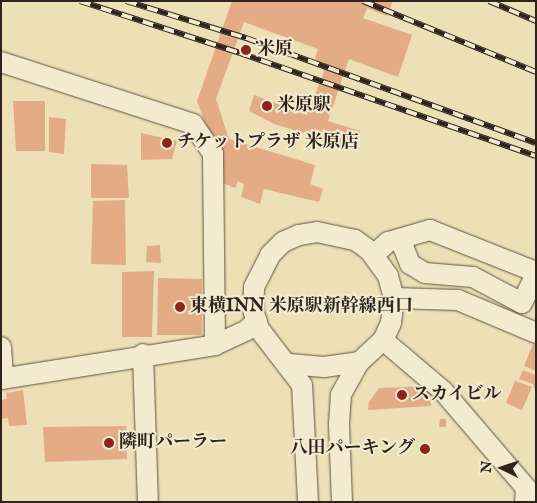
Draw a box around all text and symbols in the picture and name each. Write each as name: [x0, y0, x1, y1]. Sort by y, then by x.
place label: 米原: [257, 39, 293, 61]
marker: 米原: [239, 43, 253, 57]
place label: 米原駅: [277, 95, 331, 117]
marker: 米原駅: [261, 100, 273, 112]
place label: チケットプラザ 米原店: [177, 132, 361, 154]
marker: チケットプラザ 米原店: [161, 137, 173, 149]
place label: 東横INN 米原駅新幹線西口: [190, 296, 413, 318]
marker: 東横INN 米原駅新幹線西口: [174, 301, 186, 313]
place label: スカイビル: [412, 384, 502, 406]
marker: スカイビル: [396, 389, 408, 401]
place label: 隣町パーラー: [119, 432, 227, 454]
marker: 隣町パーラー: [103, 437, 115, 449]
place label: 八田パーキング: [289, 438, 415, 460]
marker: 八田パーキング: [419, 443, 431, 455]
north arrow: [477, 443, 527, 493]
text: N: [478, 460, 496, 474]

